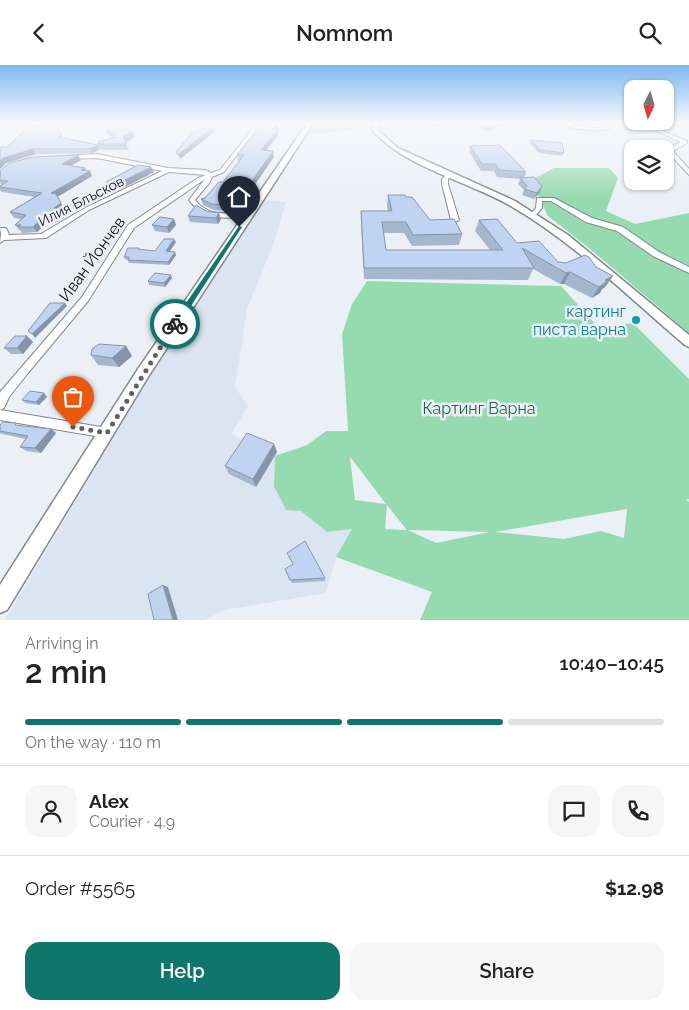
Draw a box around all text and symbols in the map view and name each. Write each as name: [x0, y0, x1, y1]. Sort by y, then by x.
icon: back: [25, 19, 53, 47]
icon: search: [636, 19, 664, 47]
text: Nomnom: [296, 20, 393, 46]
north arrow: [624, 80, 674, 130]
map controls: [624, 80, 674, 190]
button: layers: [624, 140, 674, 190]
street label: Илия Блъсков: [36, 173, 126, 229]
pin: [218, 176, 260, 227]
icon: home: [225, 183, 253, 211]
street label: Иван Йончев: [55, 213, 129, 305]
courier: [150, 299, 200, 349]
place label: картинг писта варна: [533, 302, 627, 339]
icon: bike: [161, 310, 189, 338]
marker: картинг писта варна: [630, 314, 642, 326]
pin: [52, 376, 94, 427]
icon: bag: [59, 383, 87, 411]
park label: Картинг Варна: [422, 399, 536, 418]
text: Arriving in: [25, 634, 99, 653]
text: 10:40–10:45: [559, 652, 664, 674]
text: 2 min: [25, 653, 107, 690]
text: On the way · 110 m: [25, 733, 161, 752]
button: person: [25, 785, 77, 837]
button: chat: [548, 785, 600, 837]
button: phone: [612, 785, 664, 837]
text: Alex: [89, 790, 129, 812]
text: Courier · 4.9: [89, 812, 175, 831]
text: Order #5565: [25, 877, 135, 899]
text: $12.98: [605, 877, 664, 899]
button: Help: [25, 942, 340, 1000]
button: Share: [350, 942, 664, 1000]

